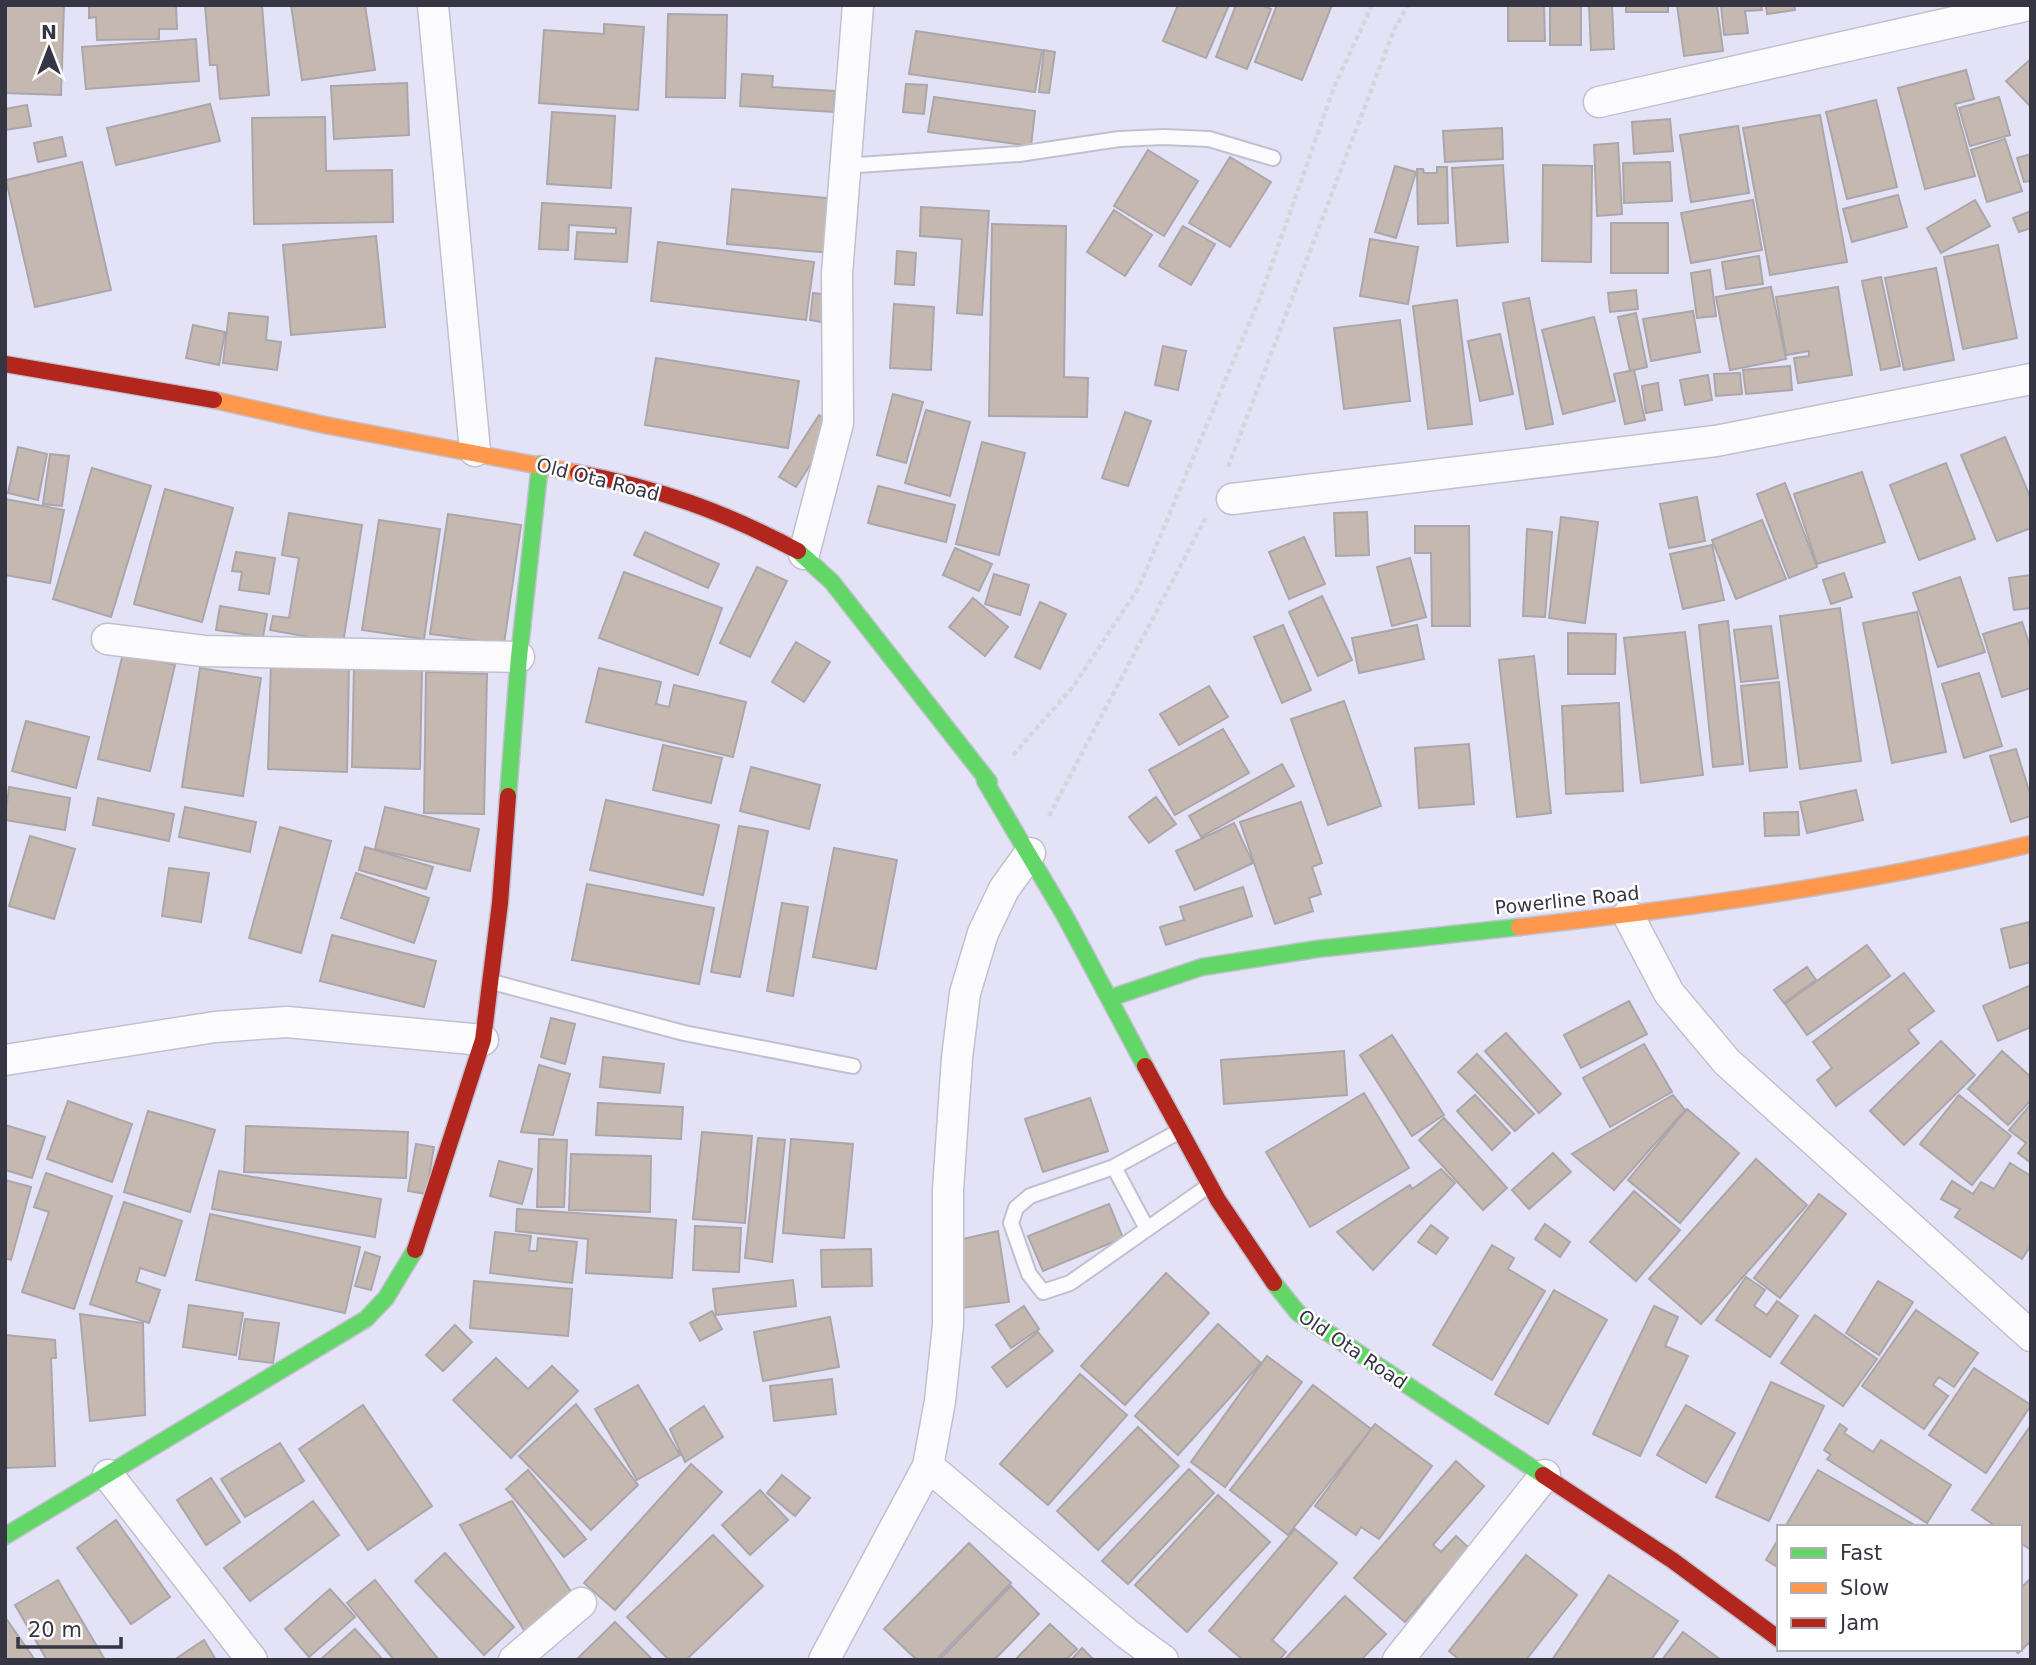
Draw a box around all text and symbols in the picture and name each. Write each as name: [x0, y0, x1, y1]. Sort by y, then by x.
north arrow: [14, 14, 84, 84]
text: N: [41, 21, 57, 43]
street label: Old Ota Road: [534, 453, 662, 505]
street label: Powerline Road: [1494, 881, 1640, 919]
street label: Old Ota Road: [1295, 1305, 1411, 1393]
legend: [1777, 1525, 2022, 1651]
text: Fast: [1840, 1541, 1882, 1565]
text: Slow: [1840, 1576, 1889, 1600]
scale bar: [18, 1606, 121, 1650]
text: Jam: [1838, 1611, 1880, 1635]
text: 20 m: [28, 1618, 82, 1642]

